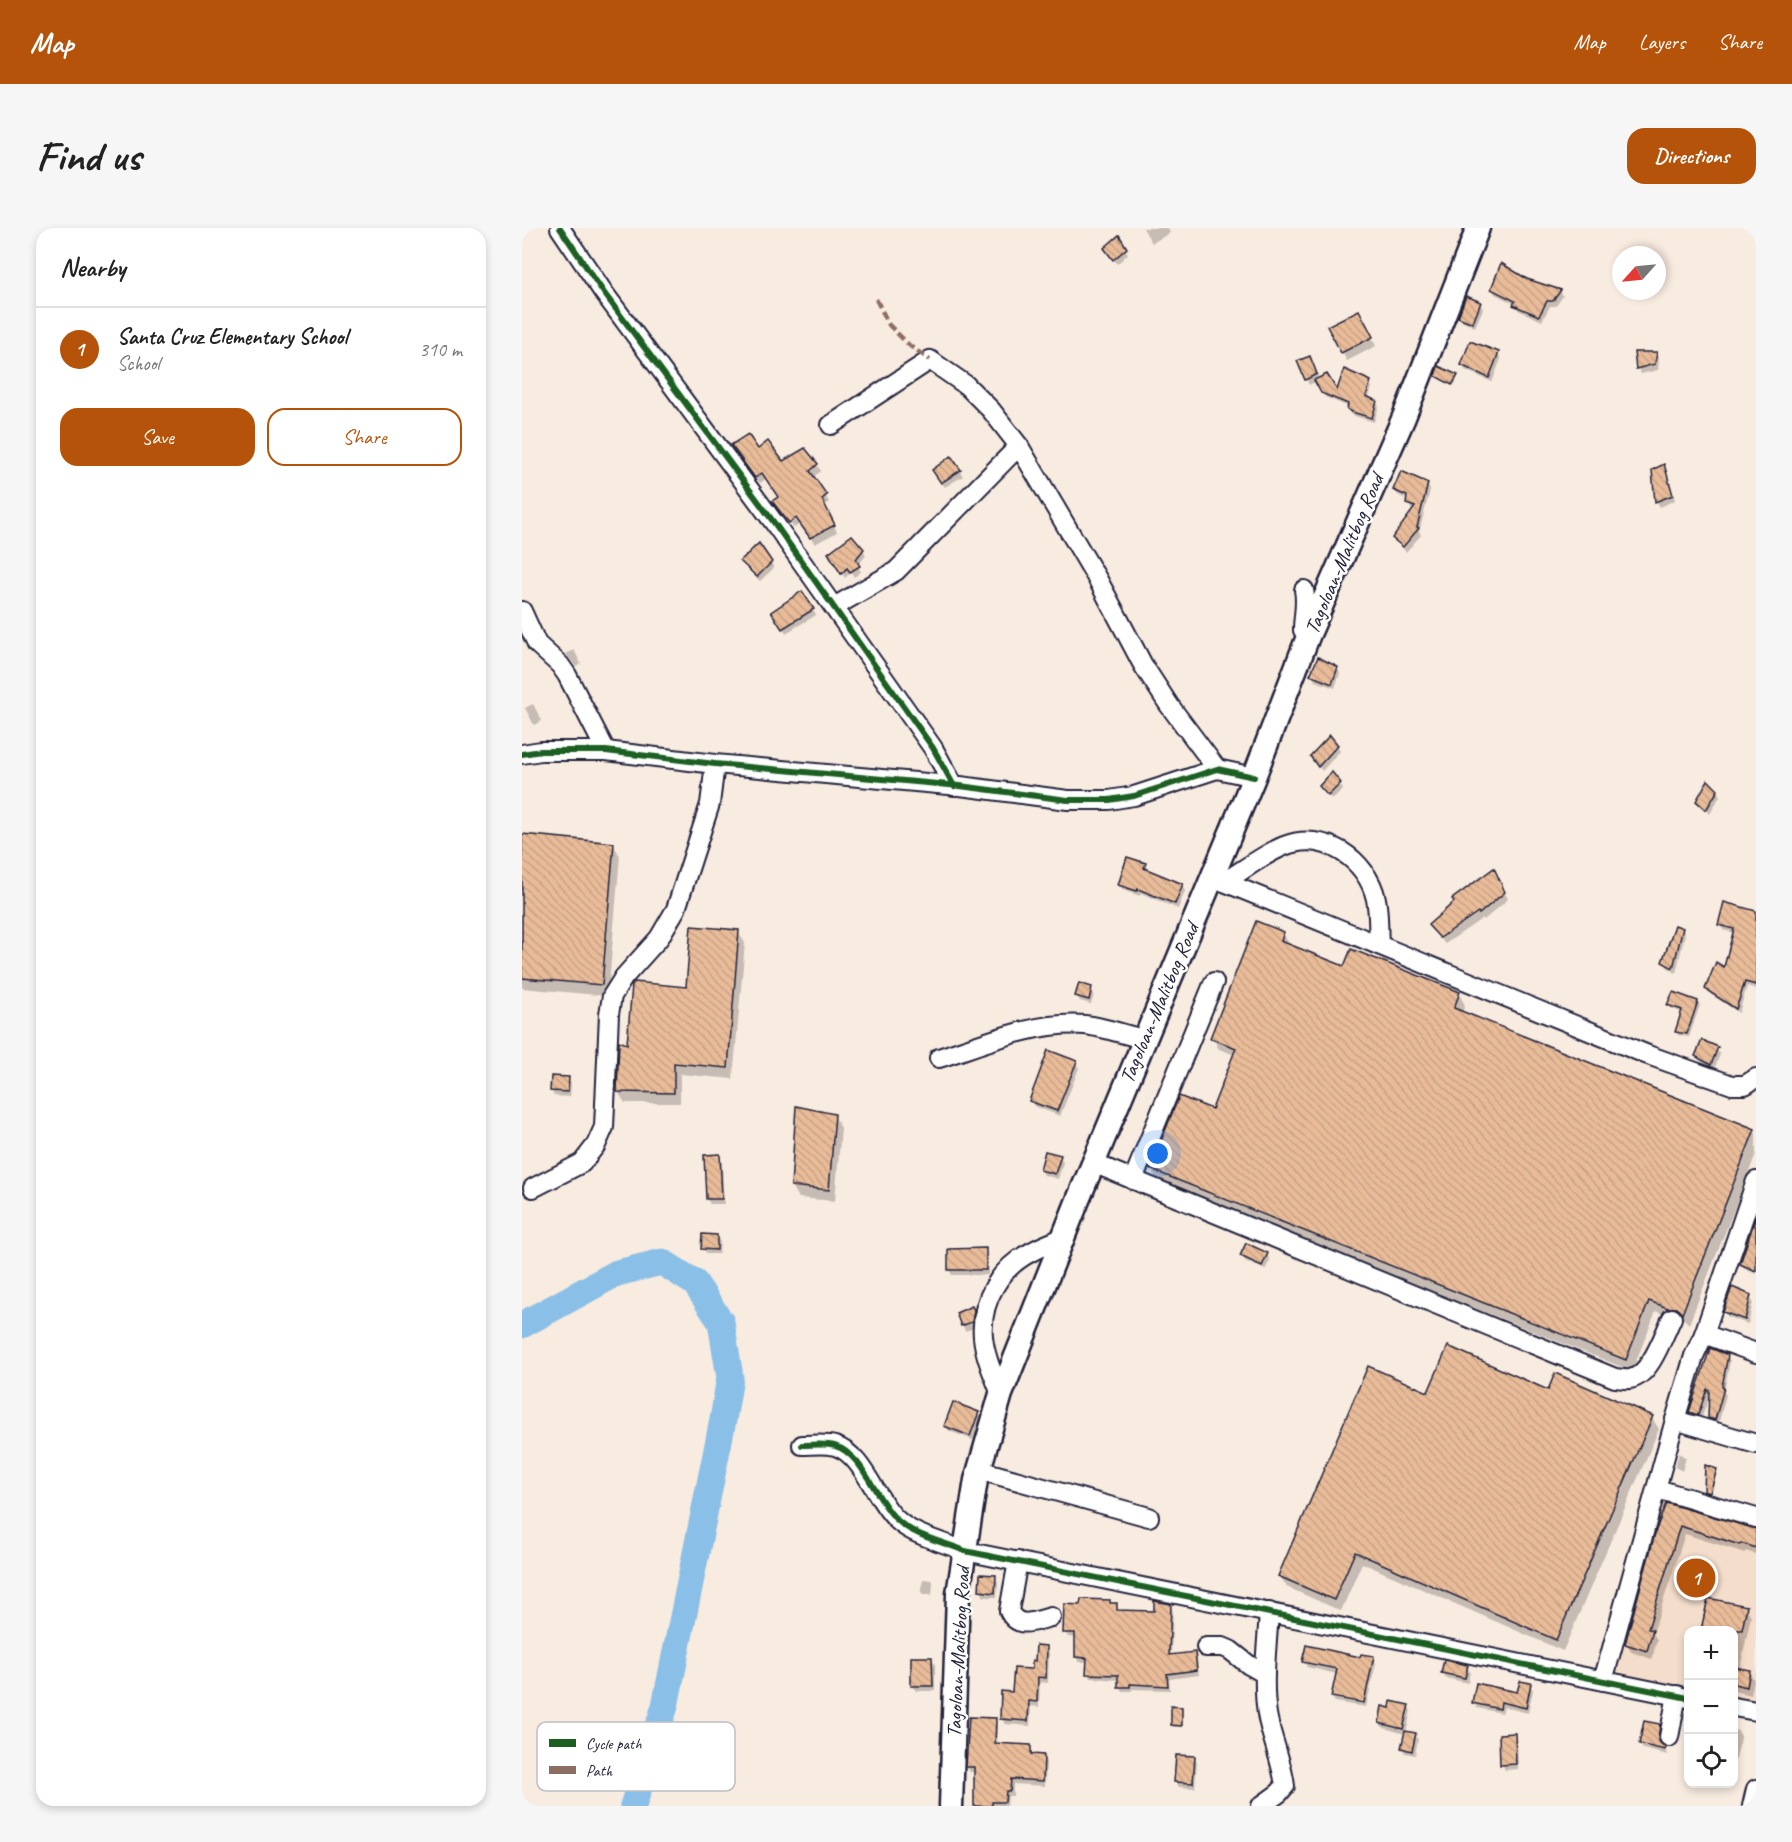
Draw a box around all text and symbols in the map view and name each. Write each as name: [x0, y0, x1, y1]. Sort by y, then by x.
text: Map: [30, 25, 73, 60]
text: Map: [1573, 29, 1606, 55]
text: Layers: [1639, 29, 1685, 55]
text: Share: [1718, 29, 1762, 55]
button: Directions: [1627, 128, 1756, 184]
text: Find us: [36, 130, 141, 183]
north arrow: [1612, 246, 1666, 300]
text: Nearby: [60, 251, 125, 284]
text: Santa Cruz Elementary School: [117, 323, 347, 351]
text: 1: [75, 337, 84, 362]
text: 310 m: [419, 337, 462, 362]
text: School: [117, 351, 160, 376]
button: Save: [60, 408, 255, 466]
button: Share: [267, 408, 462, 466]
street label: Tagoloan-Malitbog Road: [1299, 467, 1391, 638]
street label: Tagoloan-Malitbog Road: [1114, 916, 1206, 1087]
your location: [1143, 1139, 1172, 1168]
pin: 1: [1676, 1556, 1716, 1600]
street label: Tagoloan-Malitbog Road: [941, 1562, 976, 1738]
map controls: [1684, 1626, 1738, 1788]
button: +: [1684, 1626, 1738, 1680]
button: −: [1684, 1680, 1738, 1734]
legend: [537, 1722, 735, 1791]
text: Cycle path: [586, 1734, 642, 1754]
button: locate: [1684, 1734, 1738, 1788]
text: Path: [586, 1761, 613, 1781]

